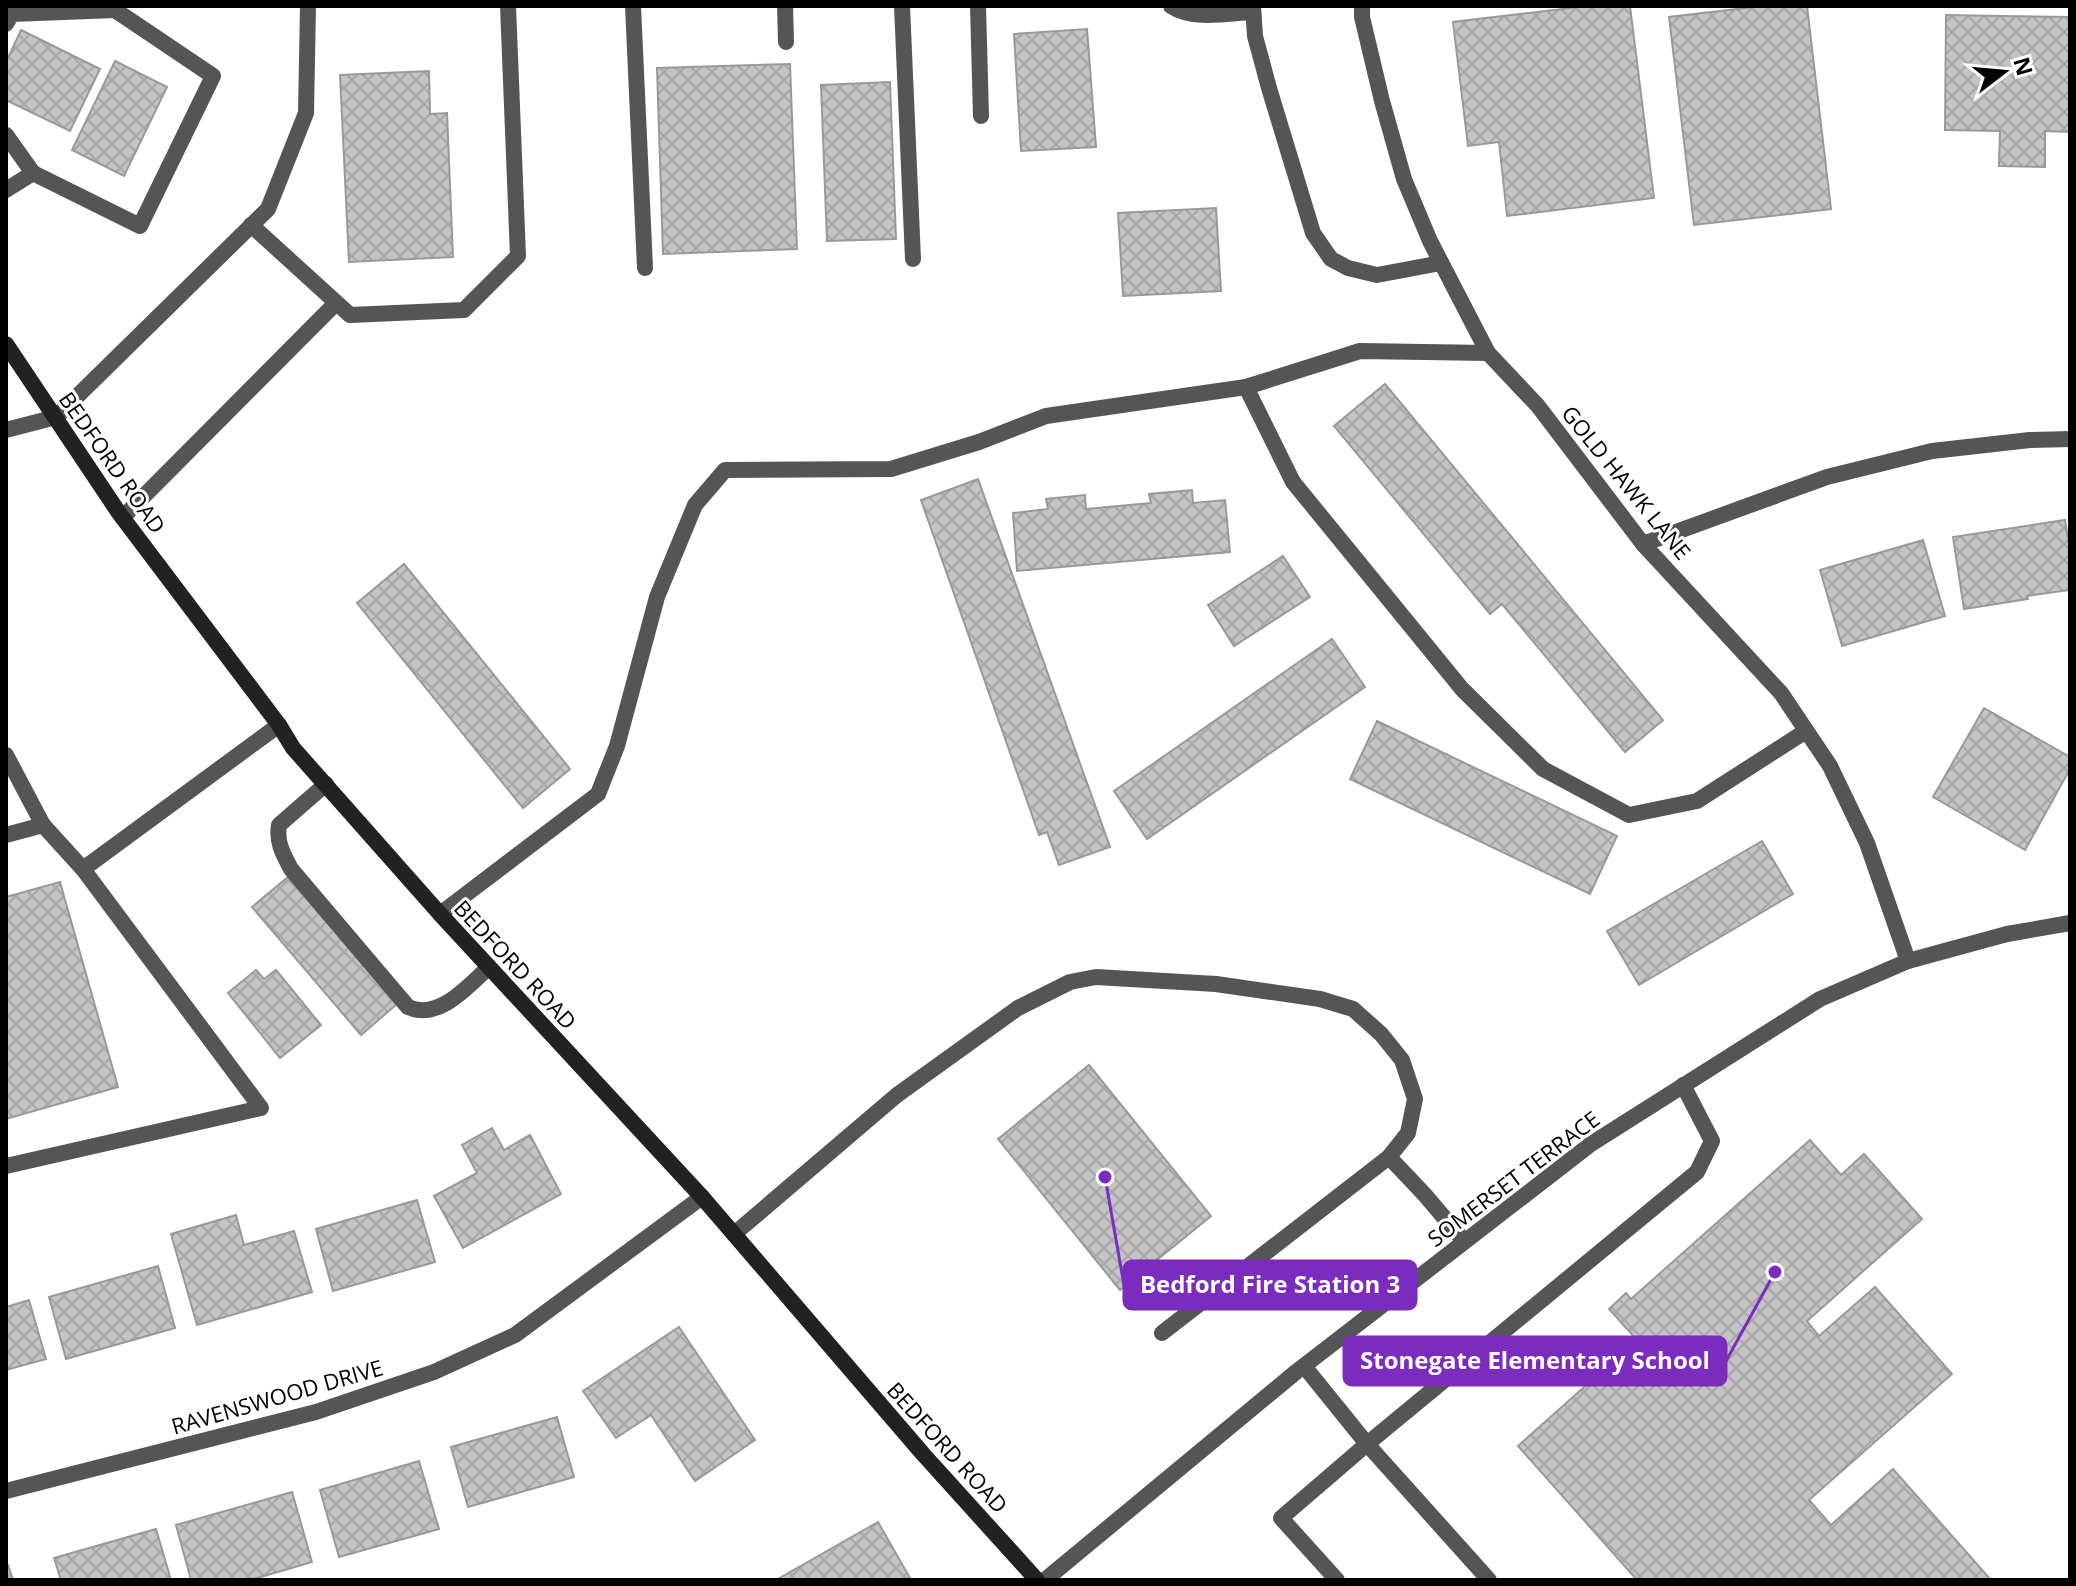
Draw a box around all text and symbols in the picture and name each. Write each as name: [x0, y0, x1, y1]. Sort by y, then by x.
north arrow: [1964, 32, 2044, 112]
text: N: [2007, 53, 2041, 79]
street label: BEDFORD ROAD: [53, 385, 173, 539]
street label: GOLD HAWK LANE: [1556, 399, 1698, 565]
street label: BEDFORD ROAD: [448, 893, 584, 1035]
street label: SOMERSET TERRACE: [1421, 1103, 1605, 1253]
callout: Bedford Fire Station 3: [1124, 1261, 1416, 1309]
text: Bedford Fire Station 3: [1140, 1267, 1400, 1300]
callout: Stonegate Elementary School: [1344, 1337, 1726, 1385]
text: Stonegate Elementary School: [1360, 1343, 1710, 1376]
street label: RAVENSWOOD DRIVE: [168, 1351, 386, 1441]
street label: BEDFORD ROAD: [881, 1375, 1015, 1519]

